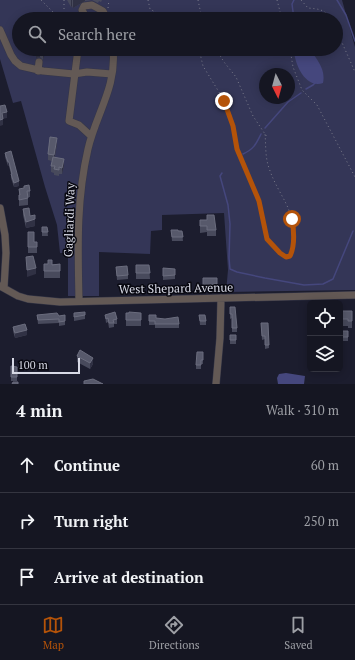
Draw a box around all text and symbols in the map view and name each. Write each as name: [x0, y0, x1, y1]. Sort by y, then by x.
search box: [12, 12, 343, 56]
icon: search: [26, 23, 48, 45]
text: Search here: [58, 24, 136, 44]
north arrow: [259, 68, 295, 104]
route end: [215, 92, 233, 110]
street label: Gagliardi Way: [60, 182, 78, 257]
route start: [283, 210, 301, 228]
street label: West Shepard Avenue: [119, 280, 233, 296]
map controls: [307, 300, 343, 372]
button: locate: [307, 300, 343, 336]
button: layers: [307, 336, 343, 372]
scale bar: [12, 356, 80, 375]
text: 100 m: [18, 358, 48, 372]
text: 4 min: [16, 399, 63, 422]
text: Walk · 310 m: [266, 401, 339, 419]
icon: ahead: [16, 454, 38, 476]
text: Continue: [54, 455, 120, 475]
text: 60 m: [311, 456, 339, 474]
icon: right: [16, 510, 38, 532]
text: Turn right: [54, 511, 129, 531]
text: 250 m: [304, 512, 339, 530]
icon: arrive: [16, 566, 38, 588]
text: Arrive at destination: [54, 567, 204, 587]
tab: Map: [42, 614, 64, 652]
tab: Directions: [149, 614, 200, 652]
tab: Saved: [284, 614, 313, 652]

